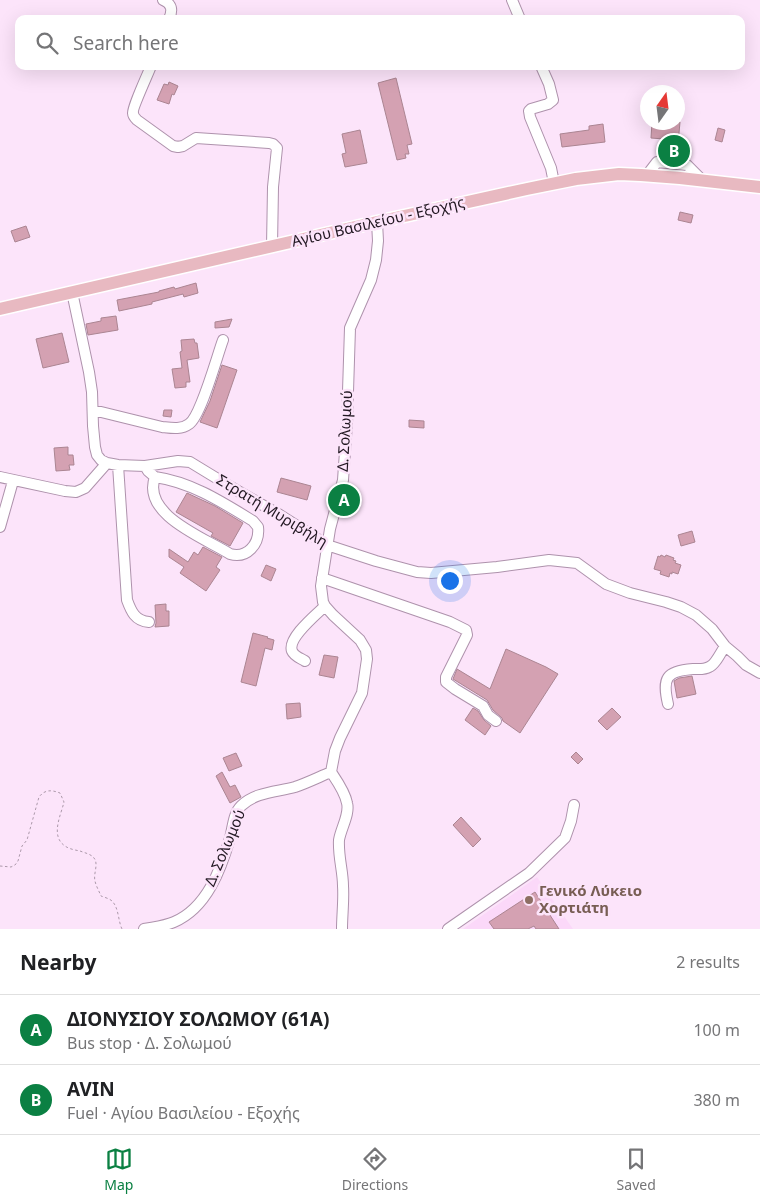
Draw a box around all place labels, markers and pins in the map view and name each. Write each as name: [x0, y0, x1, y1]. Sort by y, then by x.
pin: B: [658, 132, 690, 170]
pin: A: [328, 481, 360, 519]
place label: Γενικό Λύκειο Χορτιάτη: [539, 880, 642, 917]
marker: Γενικό Λύκειο Χορτιάτη: [523, 894, 535, 906]

